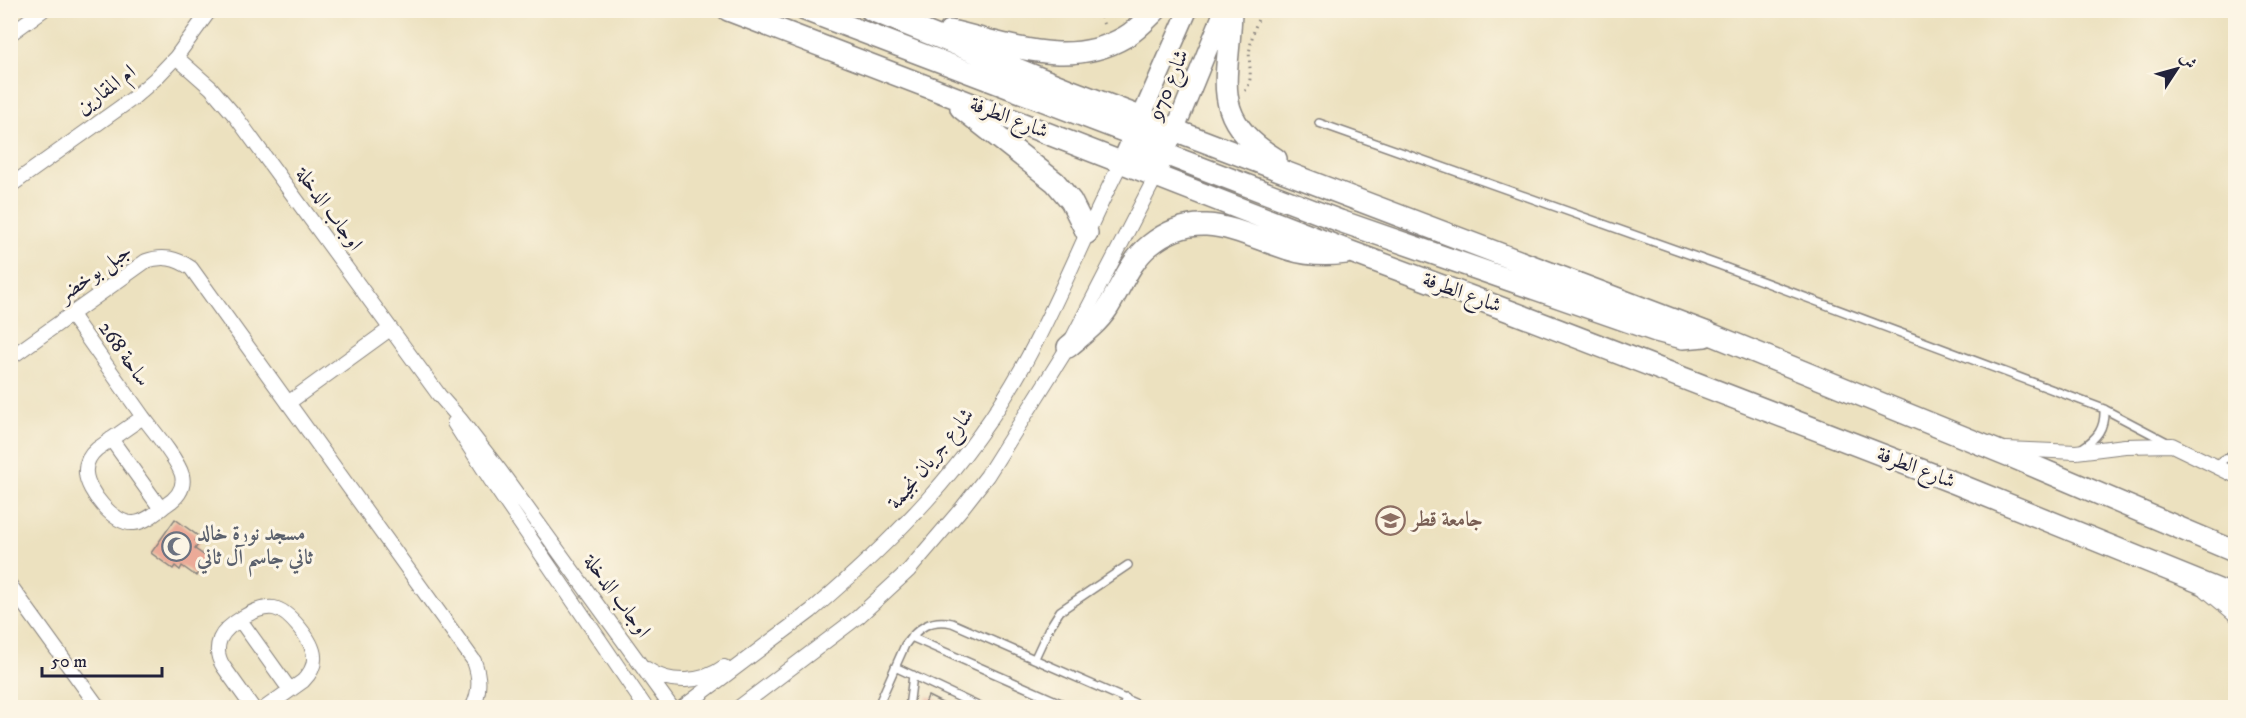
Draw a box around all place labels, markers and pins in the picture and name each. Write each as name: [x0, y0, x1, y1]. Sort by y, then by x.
school or university icon: جامعة قطر: [1375, 504, 1407, 536]
place label: جامعة قطر: [1410, 507, 1483, 533]
place label: مسجد نورة خالد ثاني جاسم آل ثاني: [196, 521, 314, 577]
mosque icon: مسجد نورة خالد ثاني جاسم آل ثاني: [160, 530, 192, 562]

